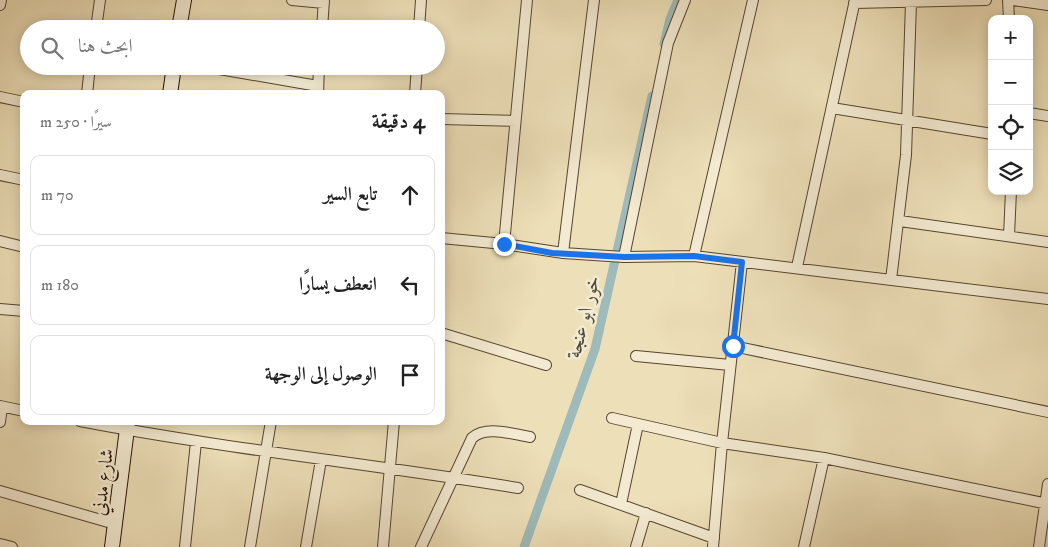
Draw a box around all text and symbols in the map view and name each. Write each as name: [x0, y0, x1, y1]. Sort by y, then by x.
map controls: [988, 15, 1033, 195]
button: +: [988, 15, 1033, 60]
search box: [20, 20, 445, 75]
icon: search: [38, 34, 66, 62]
text: ابحث هنا: [78, 35, 133, 58]
button: −: [988, 60, 1033, 105]
button: locate: [988, 105, 1033, 150]
text: 4 دقيقة: [372, 109, 425, 135]
text: سيرًا · 250 m: [40, 112, 112, 132]
button: layers: [988, 150, 1033, 195]
icon: ahead: [396, 181, 424, 209]
text: تابع السير: [323, 183, 377, 206]
text: 70 m: [41, 185, 74, 205]
route end: [493, 233, 516, 256]
icon: left: [396, 271, 424, 299]
water label: خور ابو عنجة: [562, 272, 607, 362]
text: انعطف يسارًا: [299, 273, 377, 296]
text: 180 m: [41, 275, 79, 295]
route start: [722, 335, 745, 358]
icon: arrive: [396, 361, 424, 389]
text: الوصول إلى الوجهة: [265, 363, 377, 386]
street label: شارع مدني: [88, 447, 122, 517]

